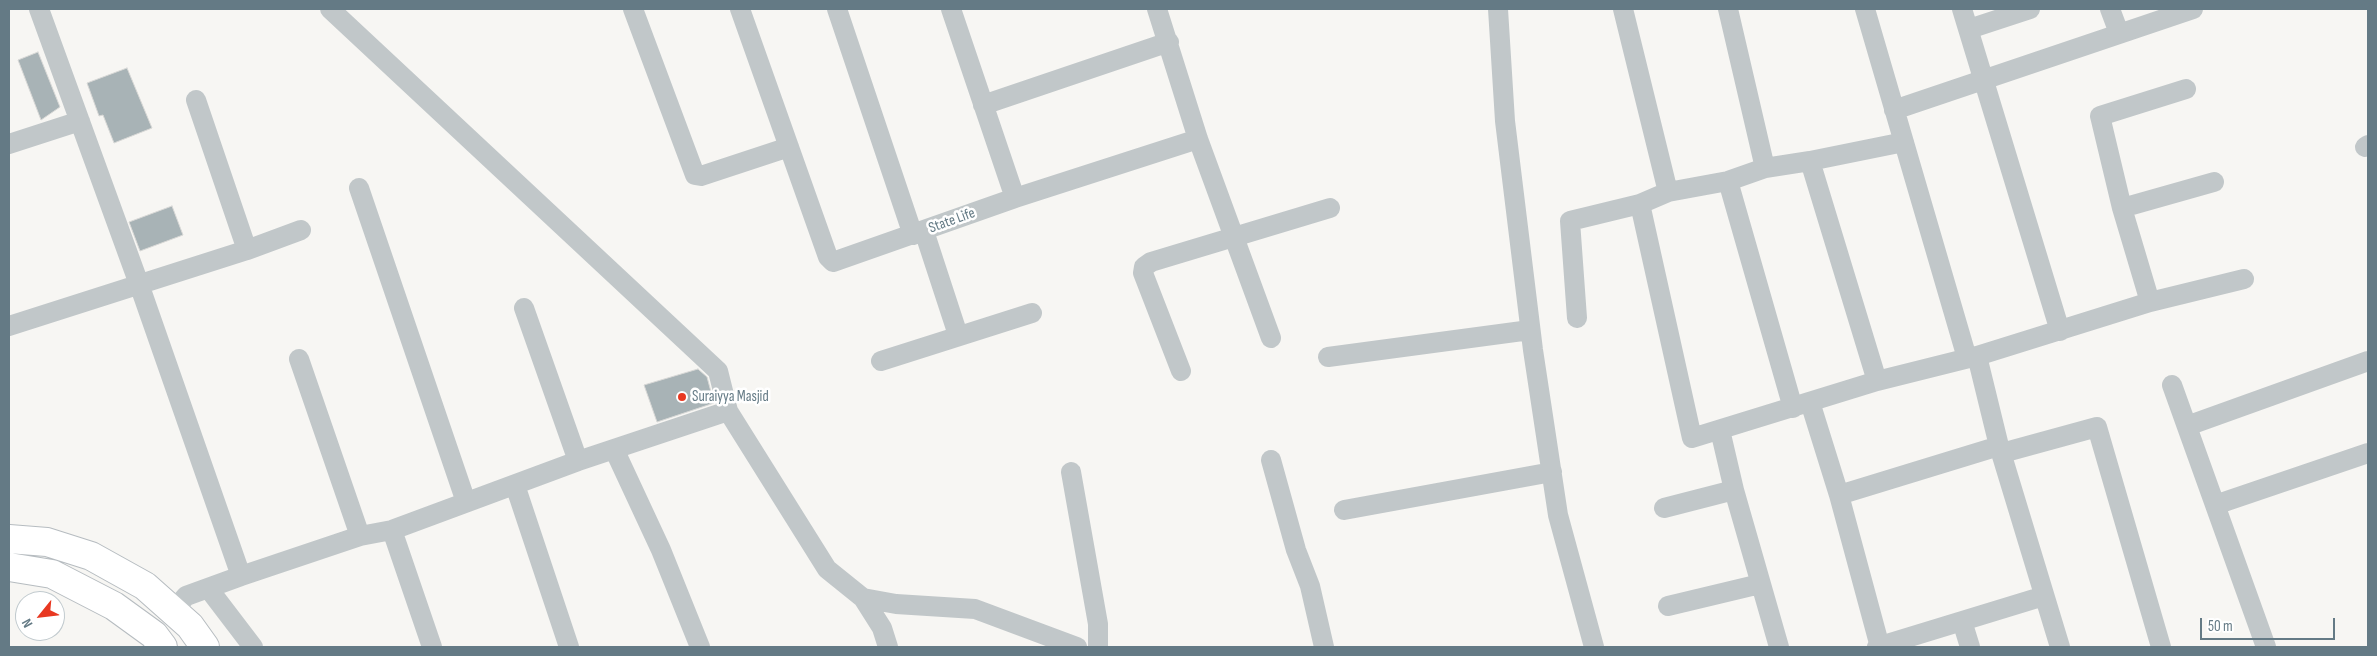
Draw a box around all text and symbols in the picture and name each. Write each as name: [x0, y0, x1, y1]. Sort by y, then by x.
street label: State Life: [926, 204, 978, 238]
place label: Suraiyya Masjid: [692, 388, 769, 406]
marker: Suraiyya Masjid: [676, 391, 688, 403]
north arrow: [15, 591, 65, 641]
scale bar: [2202, 608, 2337, 640]
text: N: [18, 616, 37, 630]
text: 50 m: [2208, 617, 2233, 636]

